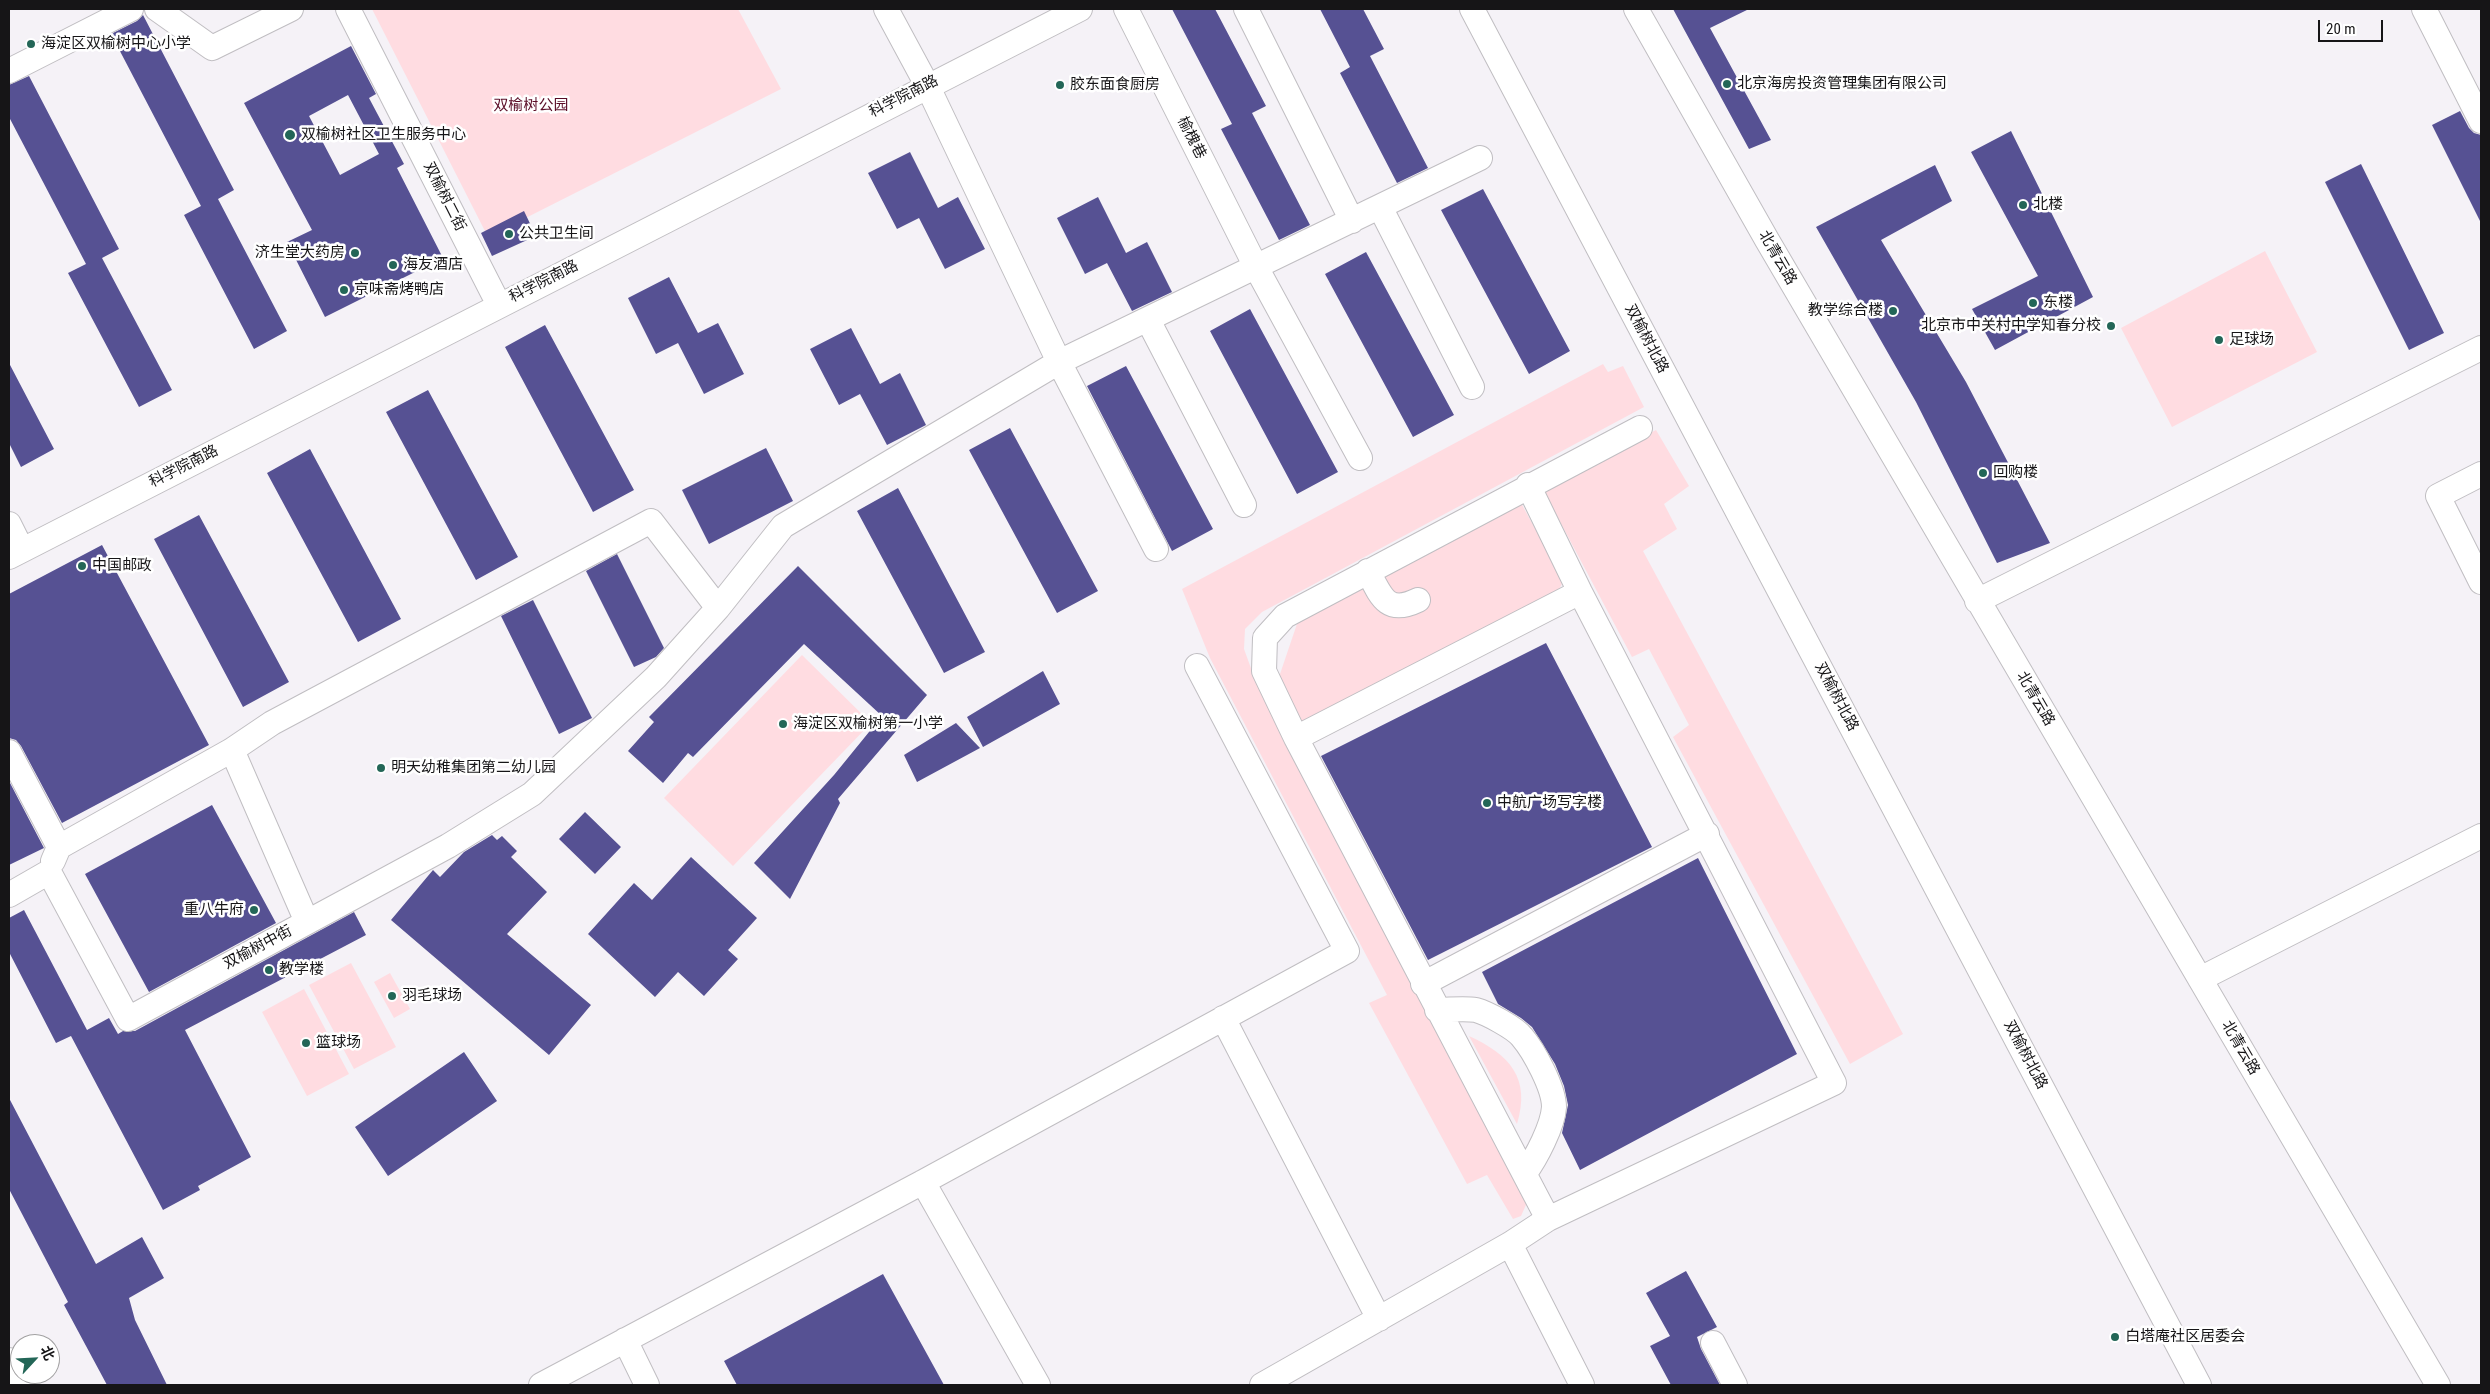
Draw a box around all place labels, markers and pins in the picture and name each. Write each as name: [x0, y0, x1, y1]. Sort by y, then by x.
place label: 海淀区双榆树中心小学: [41, 35, 191, 53]
marker: 海淀区双榆树中心小学: [25, 38, 37, 50]
place label: 北京海房投资管理集团有限公司: [1737, 75, 1947, 93]
place label: 胶东面食厨房: [1070, 76, 1160, 94]
marker: 北京海房投资管理集团有限公司: [1721, 78, 1733, 90]
marker: 胶东面食厨房: [1054, 79, 1066, 91]
place label: 双榆树社区卫生服务中心: [301, 126, 466, 144]
marker: 双榆树社区卫生服务中心: [283, 128, 297, 142]
place label: 北楼: [2033, 196, 2063, 214]
marker: 北楼: [2017, 199, 2029, 211]
place label: 公共卫生间: [519, 225, 594, 243]
marker: 公共卫生间: [503, 228, 515, 240]
place label: 济生堂大药房: [255, 244, 345, 262]
marker: 济生堂大药房: [349, 247, 361, 259]
place label: 海友酒店: [403, 256, 463, 274]
marker: 海友酒店: [387, 259, 399, 271]
place label: 京味斋烤鸭店: [354, 281, 444, 299]
marker: 京味斋烤鸭店: [338, 284, 350, 296]
place label: 东楼: [2043, 294, 2073, 312]
marker: 东楼: [2027, 297, 2039, 309]
place label: 教学综合楼: [1808, 302, 1883, 320]
marker: 教学综合楼: [1887, 305, 1899, 317]
place label: 北京市中关村中学知春分校: [1921, 317, 2101, 335]
marker: 北京市中关村中学知春分校: [2105, 320, 2117, 332]
place label: 足球场: [2229, 331, 2274, 349]
marker: 足球场: [2213, 334, 2225, 346]
place label: 回购楼: [1993, 464, 2038, 482]
marker: 回购楼: [1977, 467, 1989, 479]
place label: 中国邮政: [92, 557, 152, 575]
marker: 中国邮政: [76, 560, 88, 572]
place label: 海淀区双榆树第一小学: [793, 715, 943, 733]
marker: 海淀区双榆树第一小学: [777, 718, 789, 730]
place label: 明天幼稚集团第二幼儿园: [391, 759, 556, 777]
marker: 明天幼稚集团第二幼儿园: [375, 762, 387, 774]
place label: 中航广场写字楼: [1497, 794, 1602, 812]
marker: 中航广场写字楼: [1481, 797, 1493, 809]
place label: 重八牛府: [184, 901, 244, 919]
marker: 重八牛府: [248, 904, 260, 916]
place label: 教学楼: [279, 961, 324, 979]
marker: 教学楼: [263, 964, 275, 976]
place label: 羽毛球场: [402, 987, 462, 1005]
marker: 羽毛球场: [386, 990, 398, 1002]
place label: 篮球场: [316, 1034, 361, 1052]
marker: 篮球场: [300, 1037, 312, 1049]
place label: 白塔庵社区居委会: [2125, 1328, 2245, 1346]
marker: 白塔庵社区居委会: [2109, 1331, 2121, 1343]

